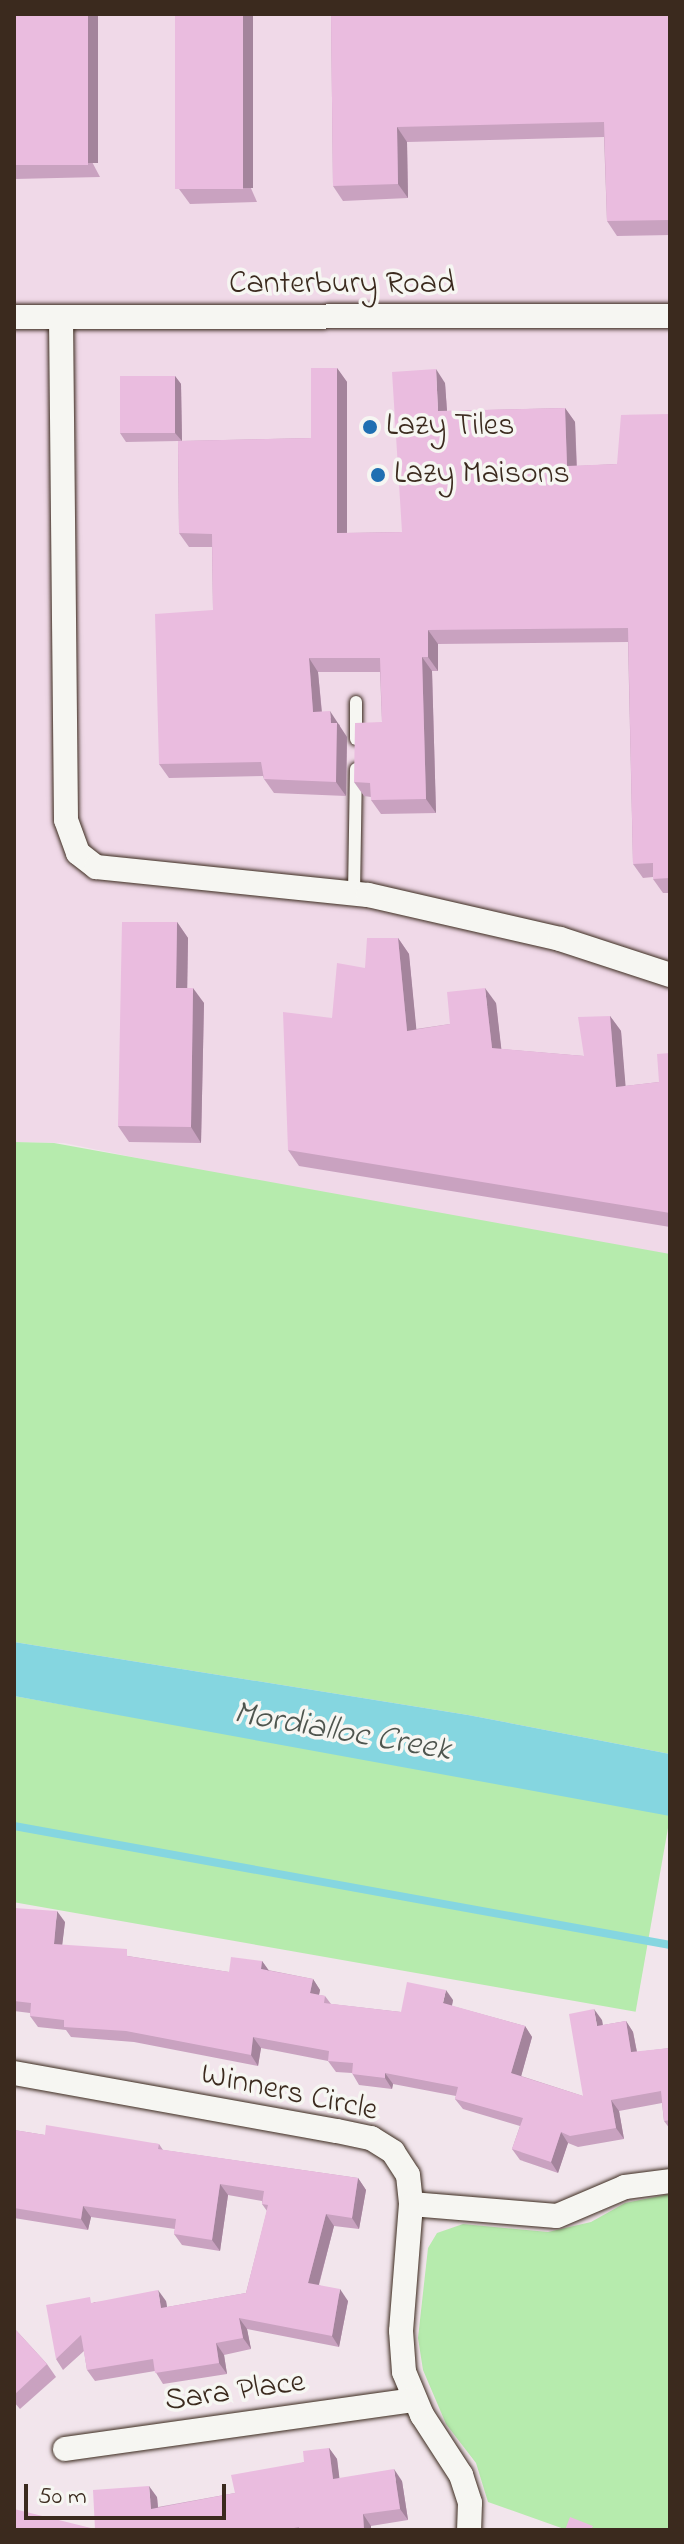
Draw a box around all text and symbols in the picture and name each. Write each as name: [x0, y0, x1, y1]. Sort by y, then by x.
street label: Canterbury Road: [229, 266, 455, 304]
place label: Lazy Tiles: [386, 408, 514, 446]
marker: Lazy Tiles: [361, 418, 379, 436]
place label: Lazy Maisons: [394, 456, 570, 494]
marker: Lazy Maisons: [369, 466, 387, 484]
water label: Mordialloc Creek: [230, 1694, 454, 1772]
street label: Winners Circle: [197, 2057, 381, 2131]
street label: Sara Place: [163, 2364, 307, 2422]
scale bar: [28, 2468, 230, 2518]
text: 50 m: [38, 2480, 87, 2515]

